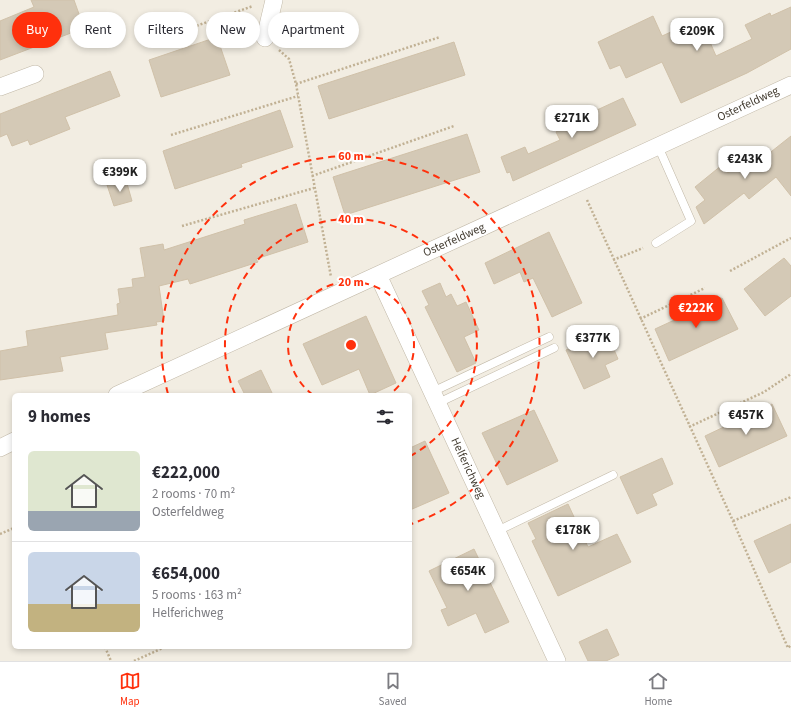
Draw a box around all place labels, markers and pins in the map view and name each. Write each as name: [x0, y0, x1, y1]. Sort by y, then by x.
pin: €209K: [669, 18, 725, 52]
pin: €271K: [544, 105, 600, 139]
pin: €243K: [717, 146, 773, 180]
pin: €399K: [92, 159, 148, 193]
pin: €222K: [668, 295, 724, 329]
pin: €377K: [565, 325, 621, 359]
centre of rings: [344, 338, 358, 352]
pin: €457K: [718, 402, 774, 436]
pin: €178K: [545, 517, 601, 551]
pin: €654K: [440, 558, 496, 592]

